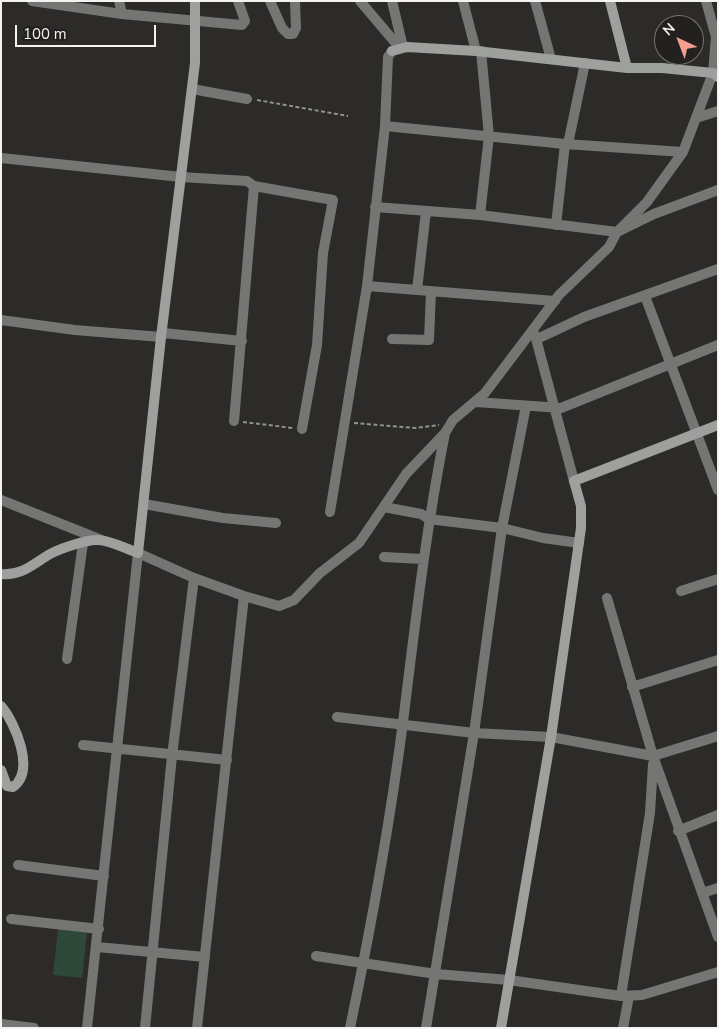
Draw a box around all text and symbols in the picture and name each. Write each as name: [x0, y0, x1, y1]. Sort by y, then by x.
scale bar: [18, 15, 159, 47]
north arrow: [654, 15, 704, 65]
text: N: [659, 19, 679, 40]
text: 100 m: [23, 24, 67, 44]

